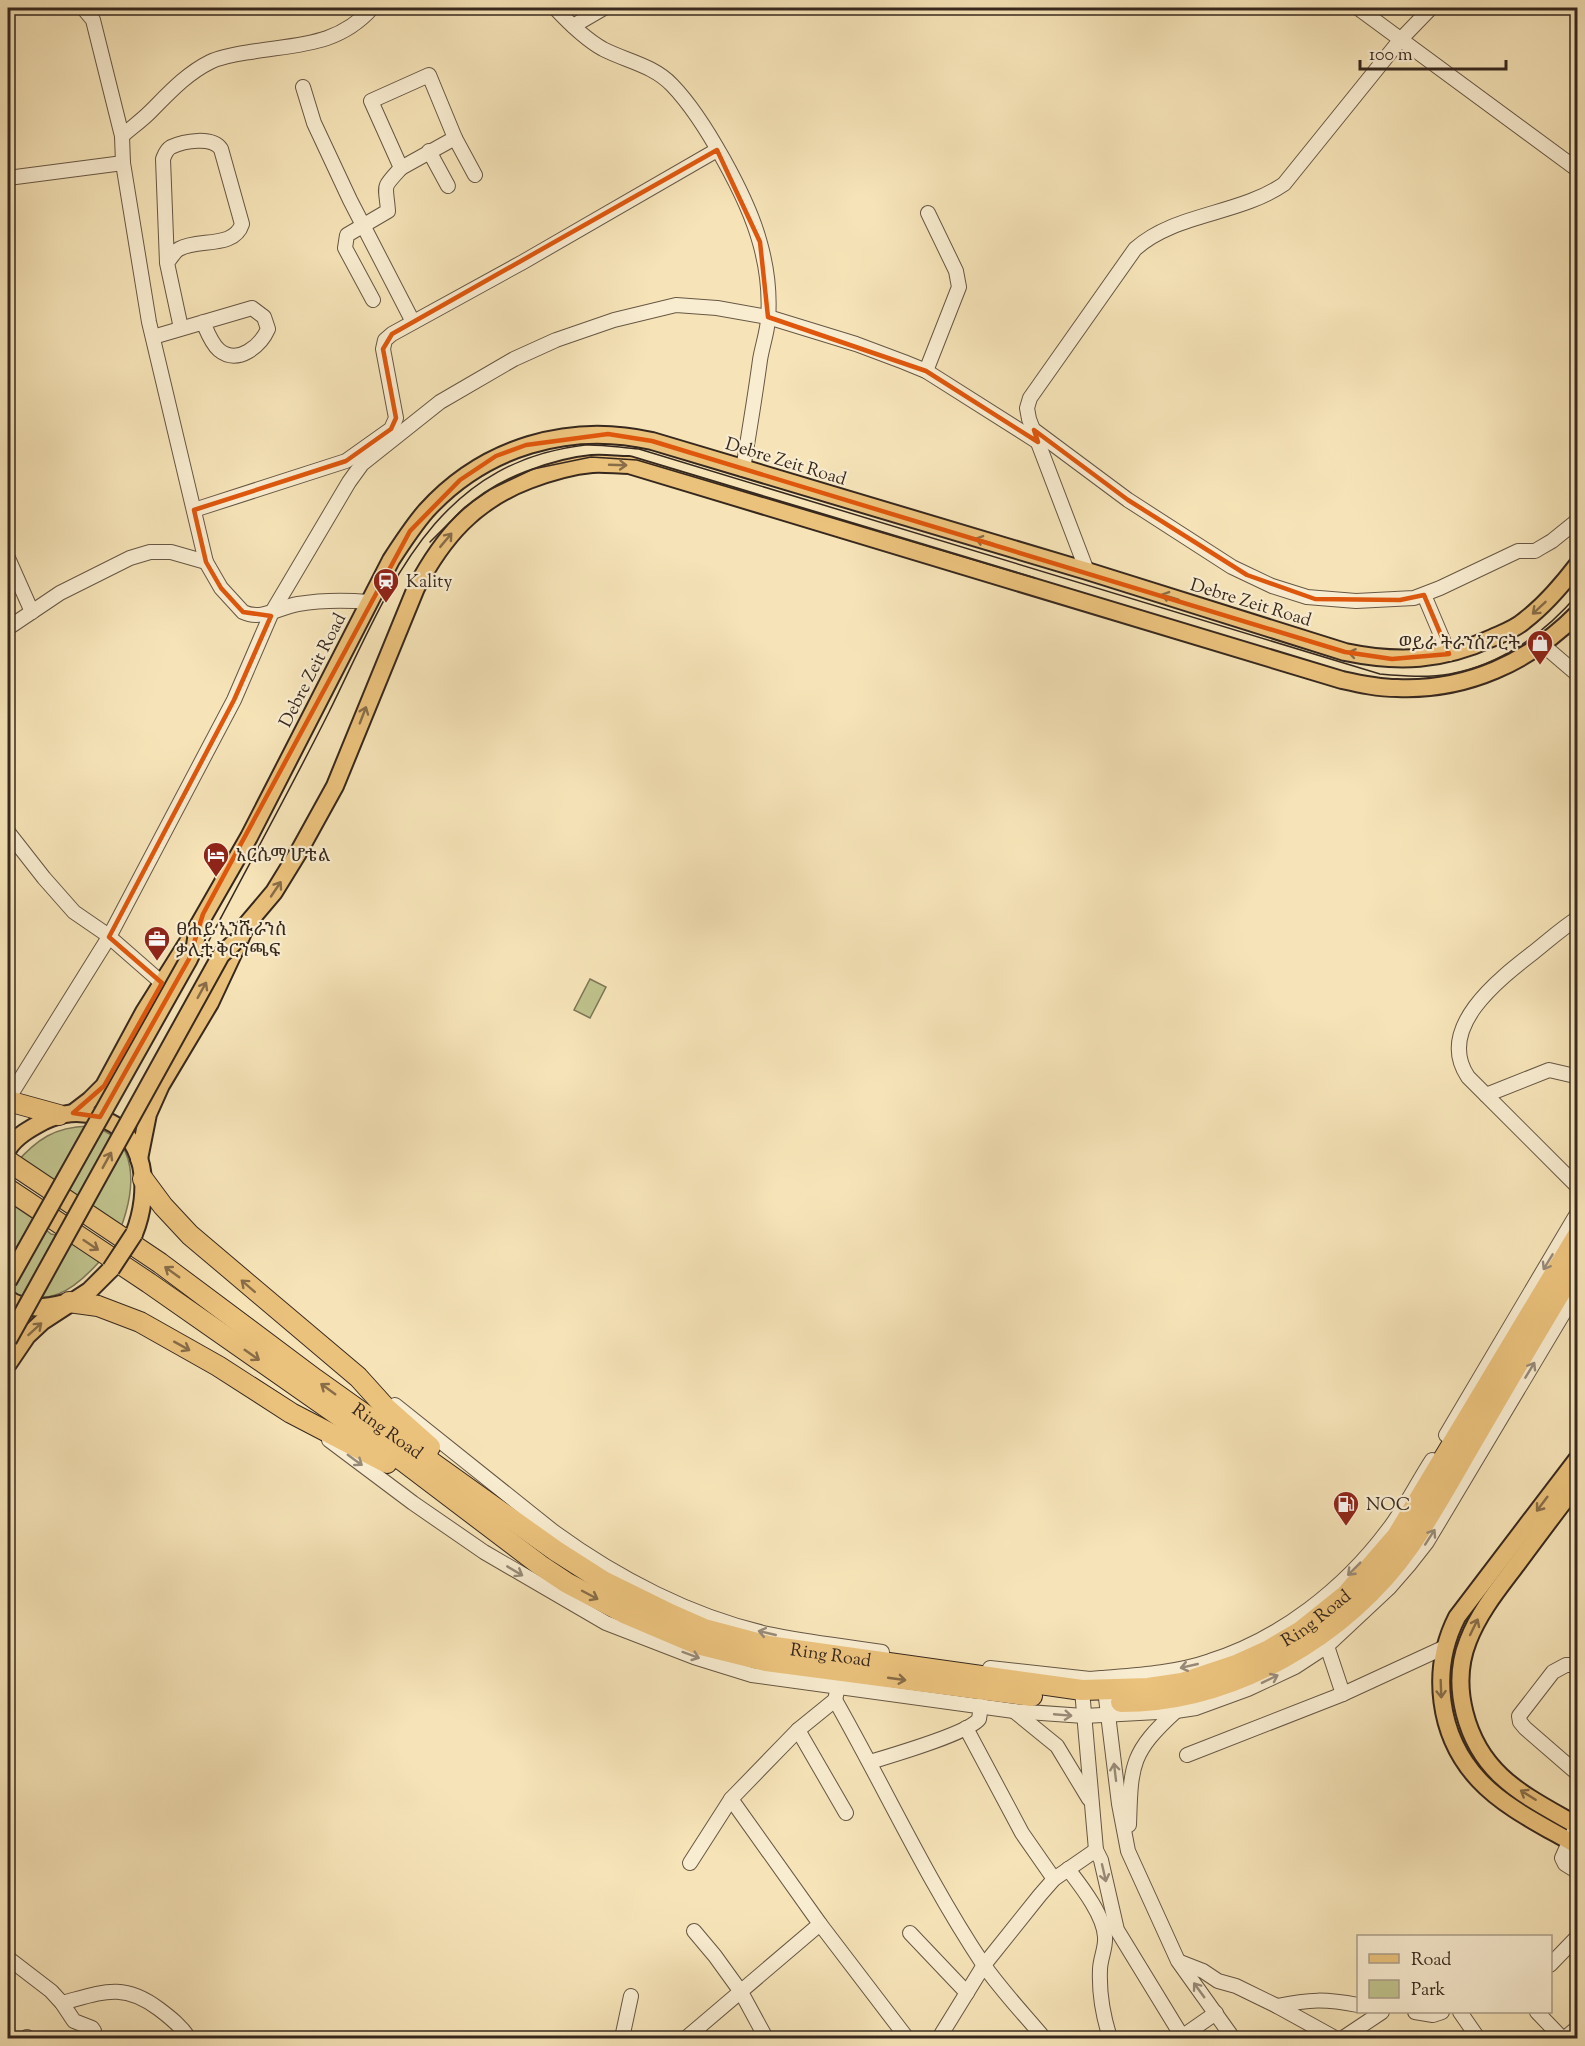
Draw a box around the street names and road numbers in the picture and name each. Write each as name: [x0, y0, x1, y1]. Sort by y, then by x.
street label: Debre Zeit Road: [722, 432, 849, 494]
street label: Debre Zeit Road: [1187, 573, 1314, 635]
street label: Debre Zeit Road: [274, 609, 354, 733]
street label: Ring Road: [346, 1398, 427, 1467]
street label: Ring Road: [1277, 1585, 1358, 1655]
street label: Ring Road: [788, 1638, 873, 1675]

